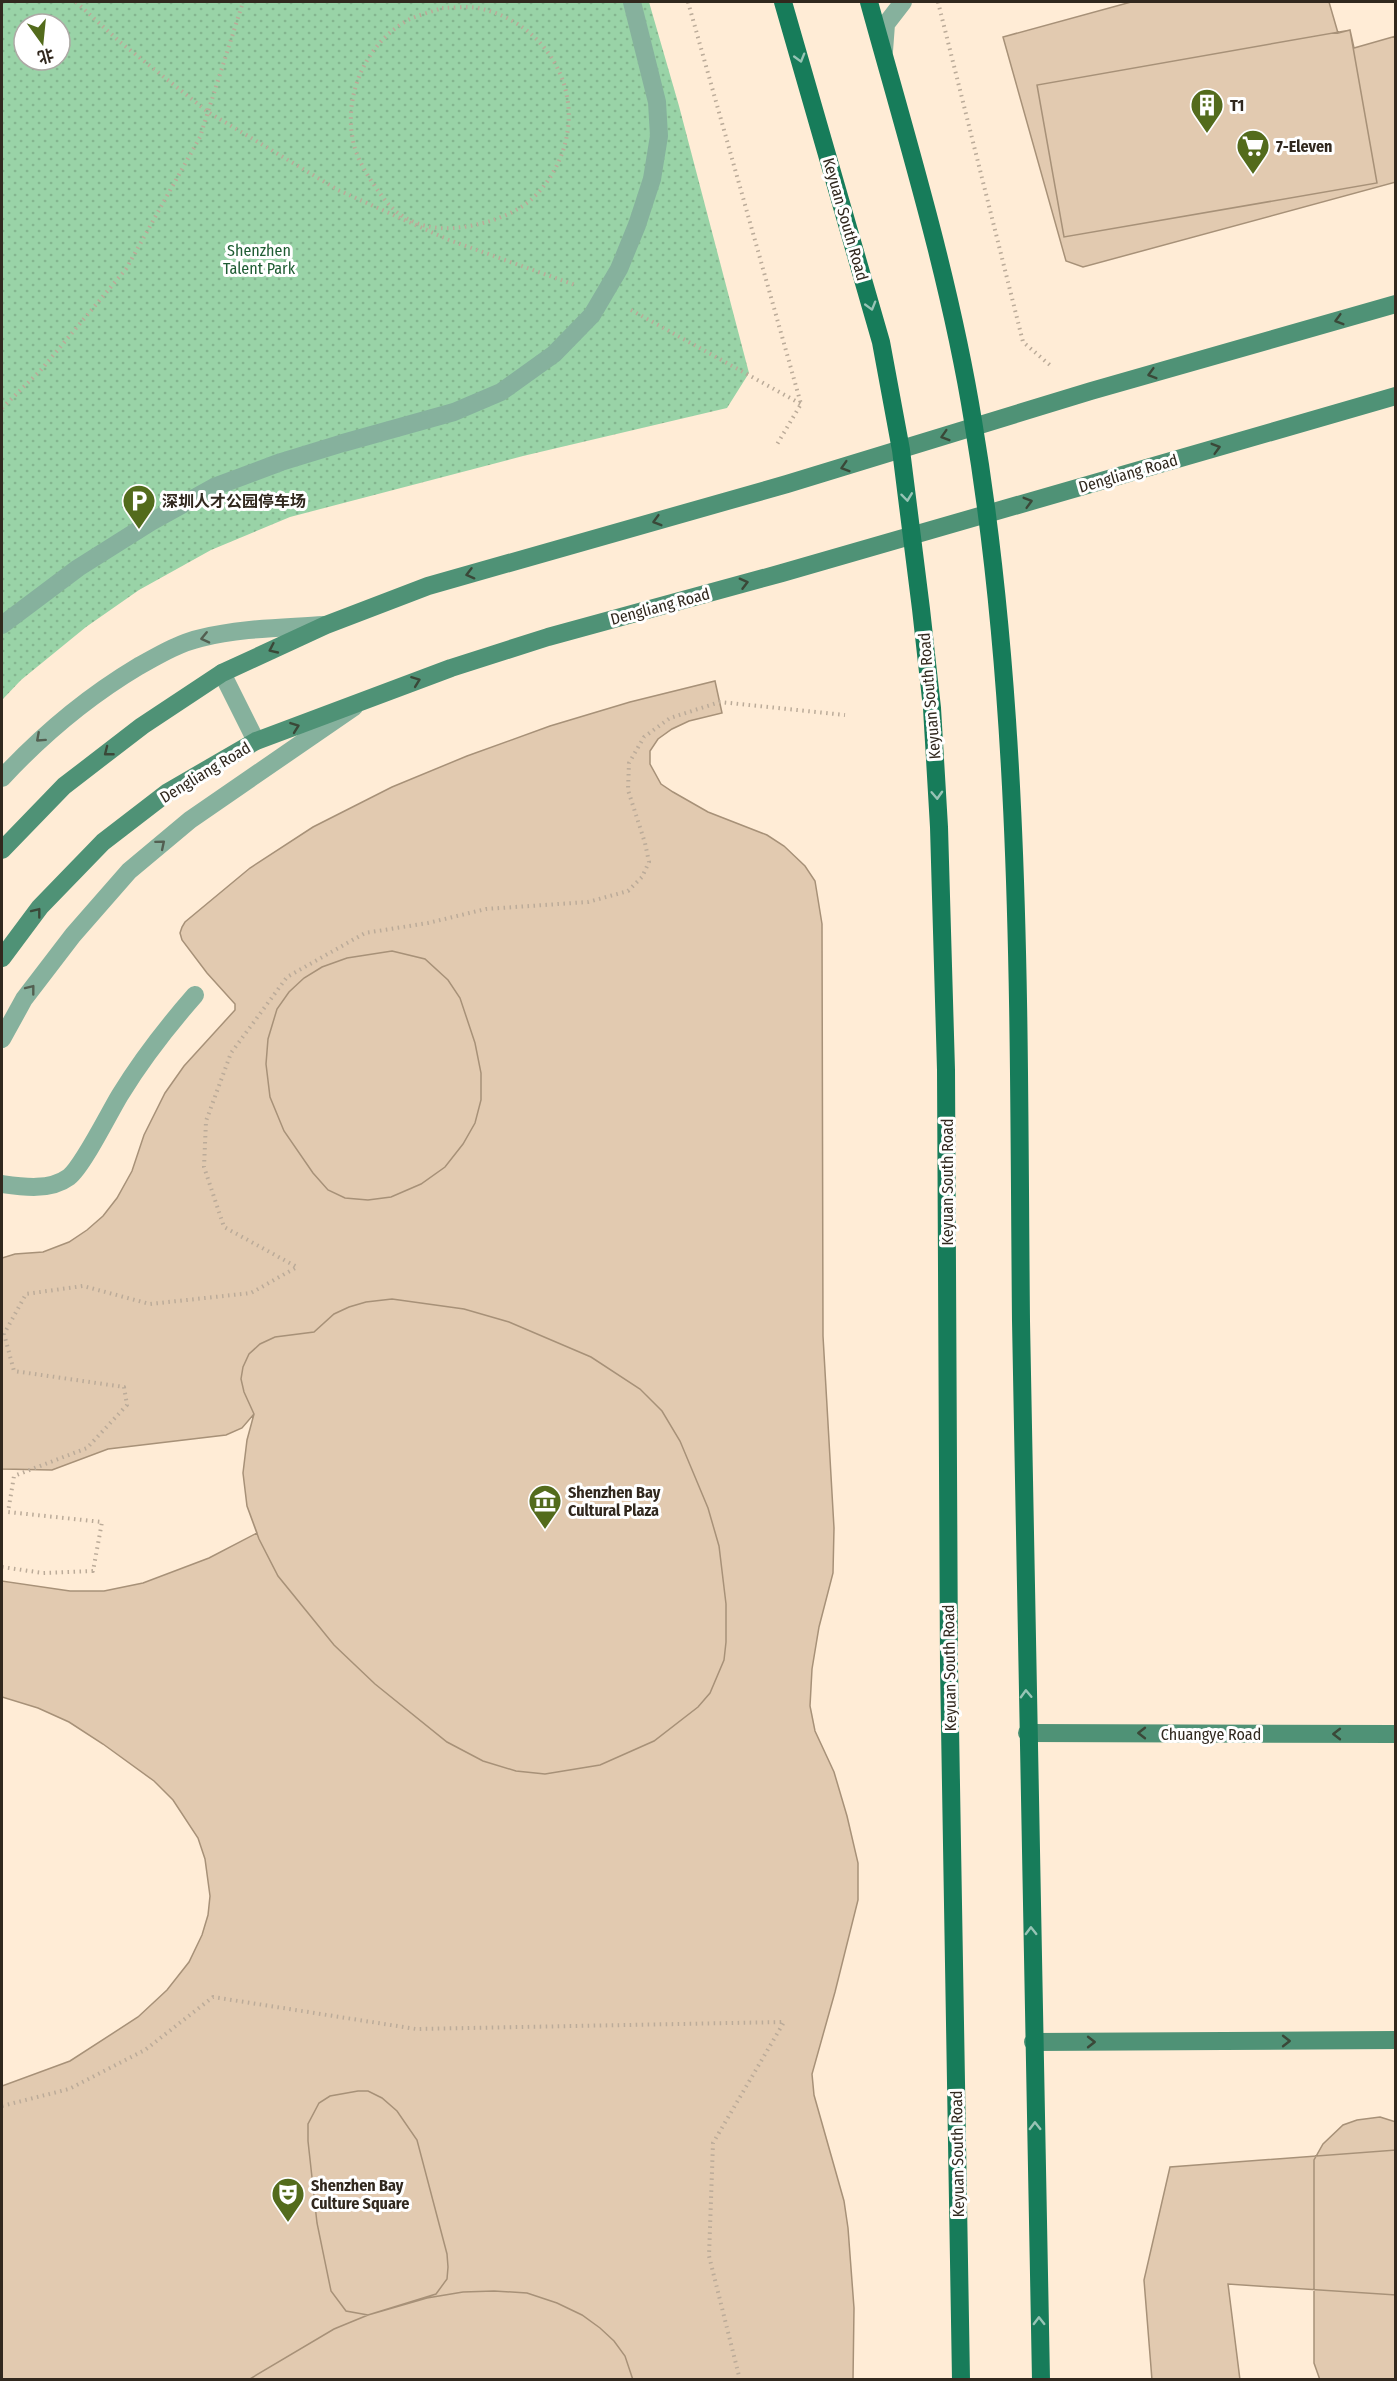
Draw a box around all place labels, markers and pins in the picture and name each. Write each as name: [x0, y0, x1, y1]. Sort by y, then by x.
building icon: T1: [1189, 87, 1225, 134]
place label: T1: [1230, 96, 1244, 115]
supermarket icon: 7-Eleven: [1235, 128, 1271, 175]
place label: 7-Eleven: [1276, 137, 1332, 156]
parking icon: 深圳人才公园停车场: [121, 483, 157, 530]
place label: 深圳人才公园停车场: [162, 492, 306, 511]
museum icon: Shenzhen Bay Cultural Plaza: [527, 1483, 563, 1530]
place label: Shenzhen Bay Cultural Plaza: [568, 1483, 661, 1520]
theatre icon: Shenzhen Bay Culture Square: [270, 2176, 306, 2223]
place label: Shenzhen Bay Culture Square: [311, 2176, 409, 2213]

